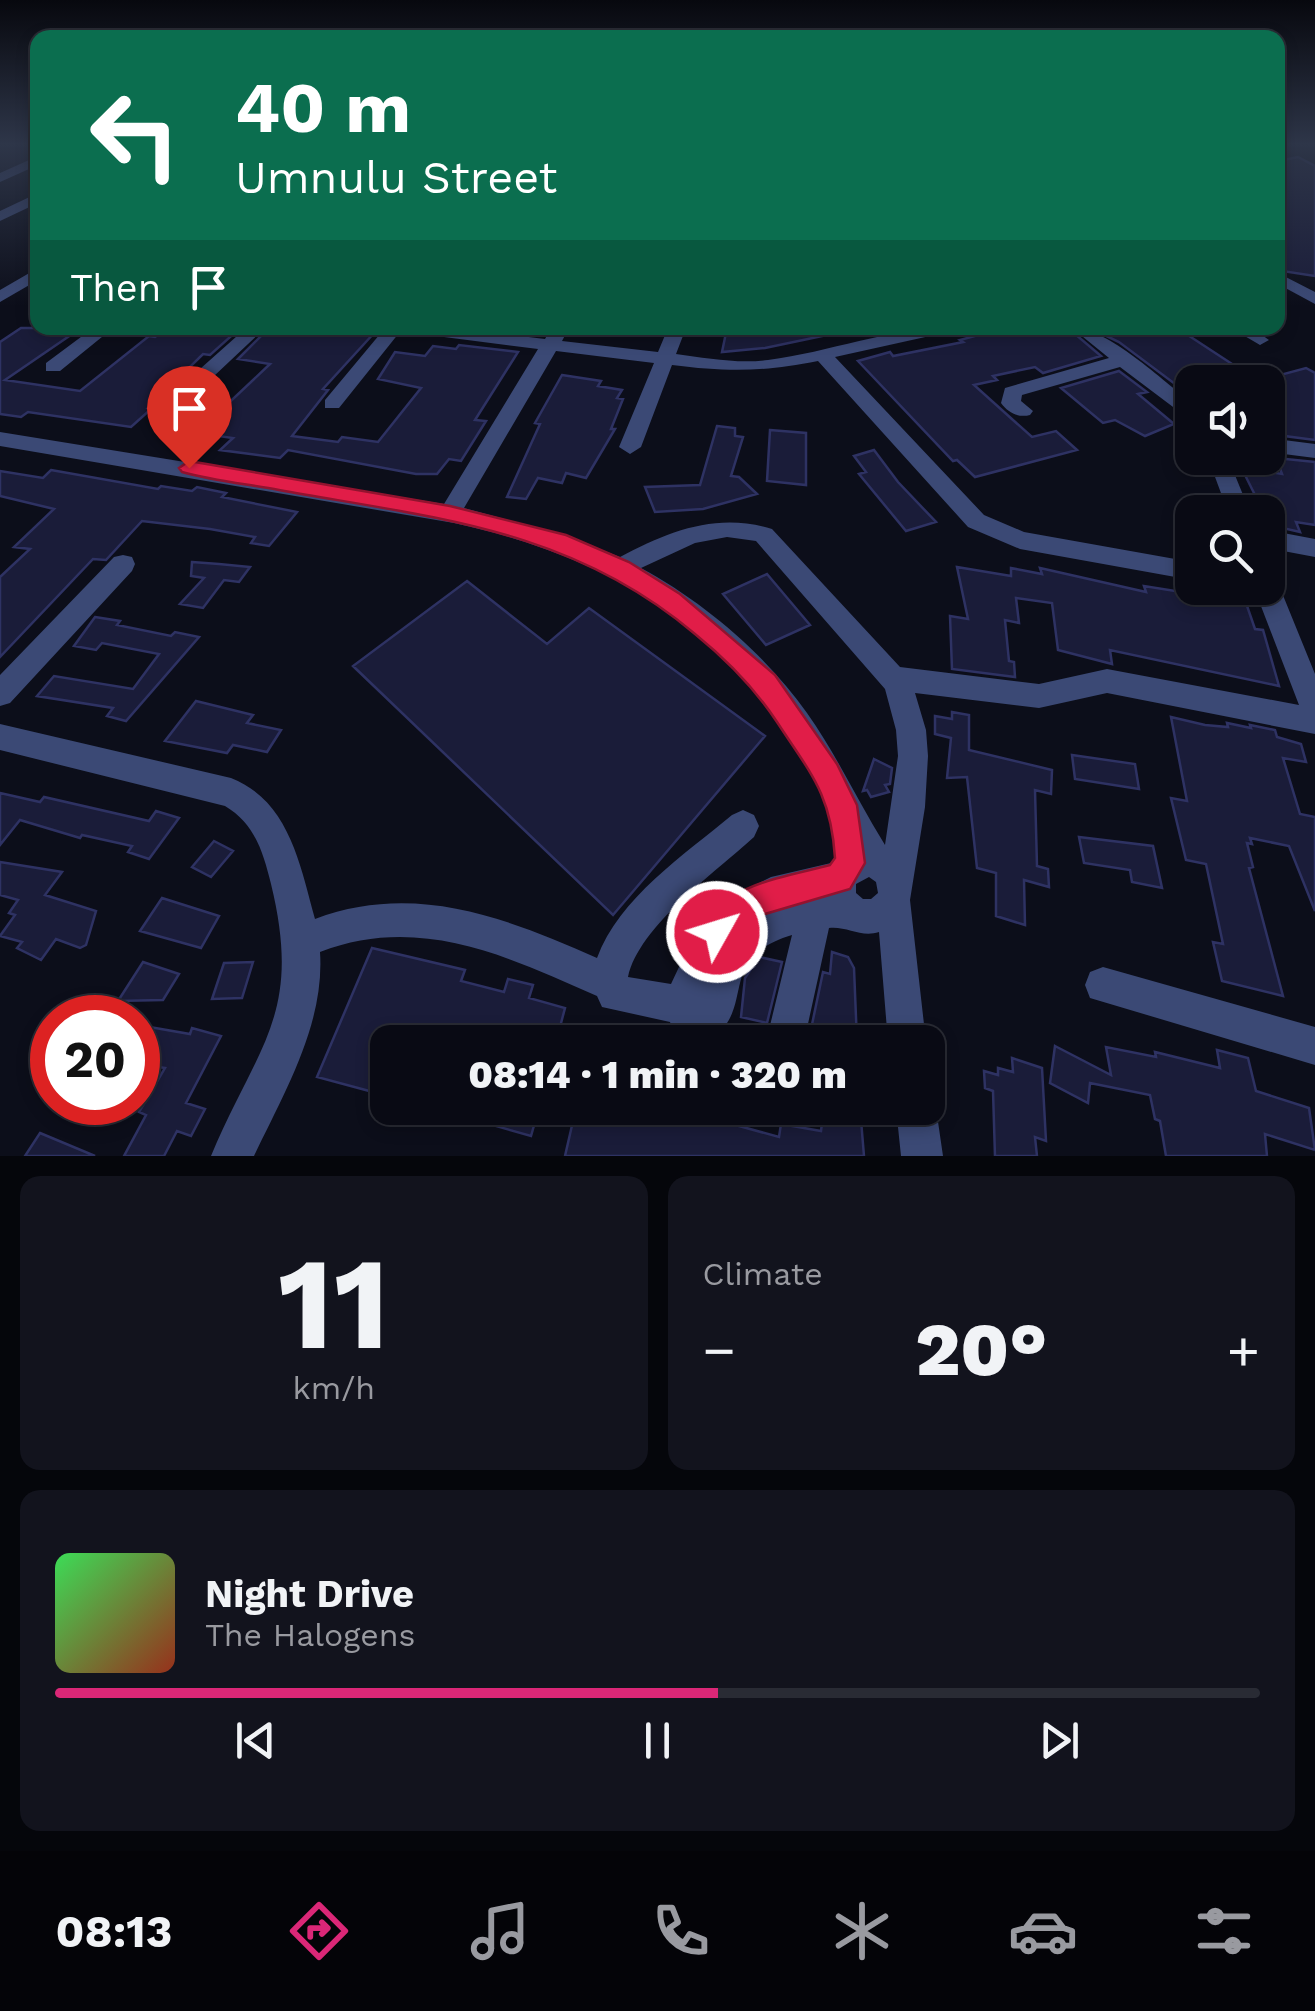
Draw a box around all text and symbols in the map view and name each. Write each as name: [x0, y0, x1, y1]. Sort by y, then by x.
text: 40 m: [235, 67, 411, 149]
icon: left: [70, 70, 200, 200]
text: Umnulu Street: [235, 151, 557, 204]
icon: arrive: [181, 260, 236, 315]
text: Then: [70, 266, 161, 310]
map controls: [1175, 365, 1285, 605]
button: sound: [1175, 365, 1285, 475]
pin: [147, 366, 232, 469]
icon: arrive: [162, 381, 217, 436]
button: search: [1175, 495, 1285, 605]
position arrow: [665, 880, 769, 984]
speed limit sign: 20: [30, 995, 160, 1125]
text: 08:14 · 1 min · 320 m: [468, 1053, 847, 1097]
text: 11: [278, 1227, 390, 1380]
text: Climate: [703, 1255, 823, 1293]
text: 20°: [915, 1305, 1047, 1393]
text: −: [703, 1318, 736, 1382]
text: +: [1227, 1318, 1260, 1382]
text: km/h: [293, 1369, 375, 1407]
text: Night Drive: [205, 1572, 414, 1616]
text: The Halogens: [205, 1616, 415, 1654]
icon: previous: [228, 1713, 283, 1768]
icon: pause: [630, 1713, 685, 1768]
icon: next: [1032, 1713, 1087, 1768]
icon: directions: [284, 1896, 354, 1966]
icon: music: [465, 1896, 535, 1966]
icon: phone: [646, 1896, 716, 1966]
icon: climate: [827, 1896, 897, 1966]
icon: car: [1008, 1896, 1078, 1966]
icon: filters: [1189, 1896, 1259, 1966]
text: 08:13: [56, 1905, 172, 1958]

